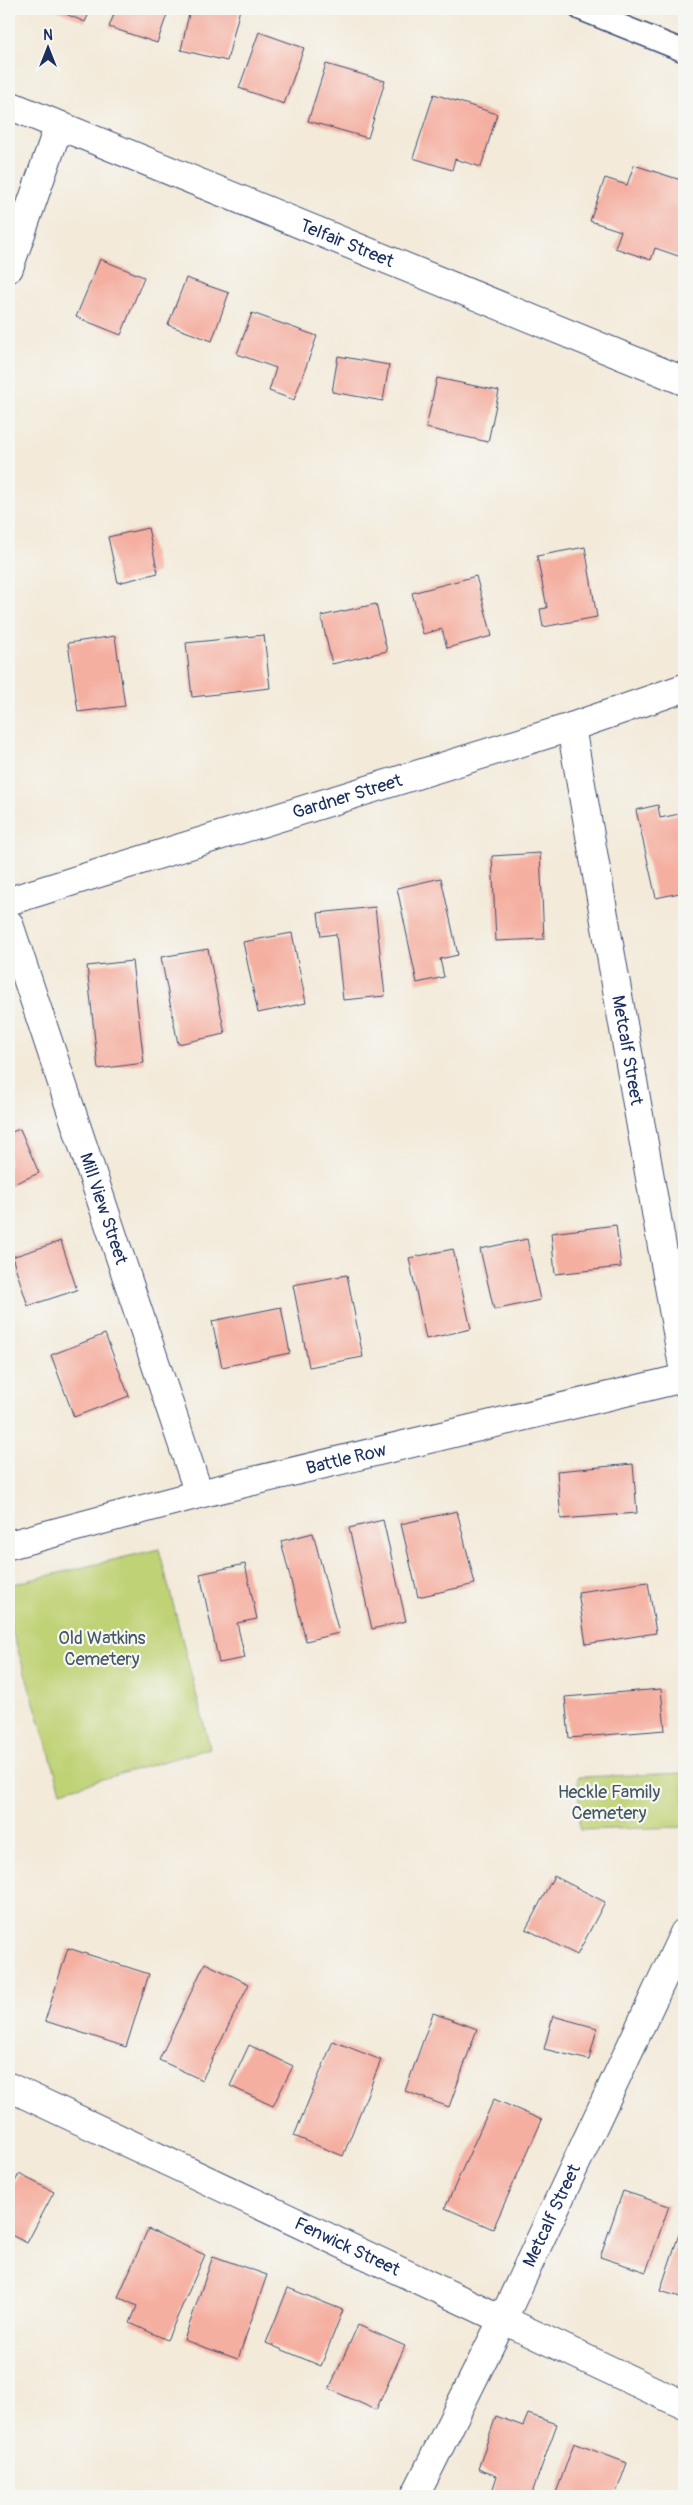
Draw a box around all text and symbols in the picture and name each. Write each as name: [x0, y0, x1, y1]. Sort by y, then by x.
north arrow: [22, 22, 72, 72]
text: N: [43, 27, 53, 44]
street label: Telfair Street: [296, 214, 398, 273]
street label: Gardner Street: [290, 768, 405, 824]
street label: Metcalf Street: [607, 993, 649, 1107]
street label: Mill View Street: [75, 1150, 133, 1268]
street label: Battle Row: [304, 1438, 389, 1480]
park label: Old Watkins Cemetery: [58, 1627, 146, 1671]
park label: Heckle Family Cemetery: [558, 1781, 661, 1825]
street label: Metcalf Street: [518, 2160, 586, 2271]
street label: Fenwick Street: [291, 2212, 404, 2281]

